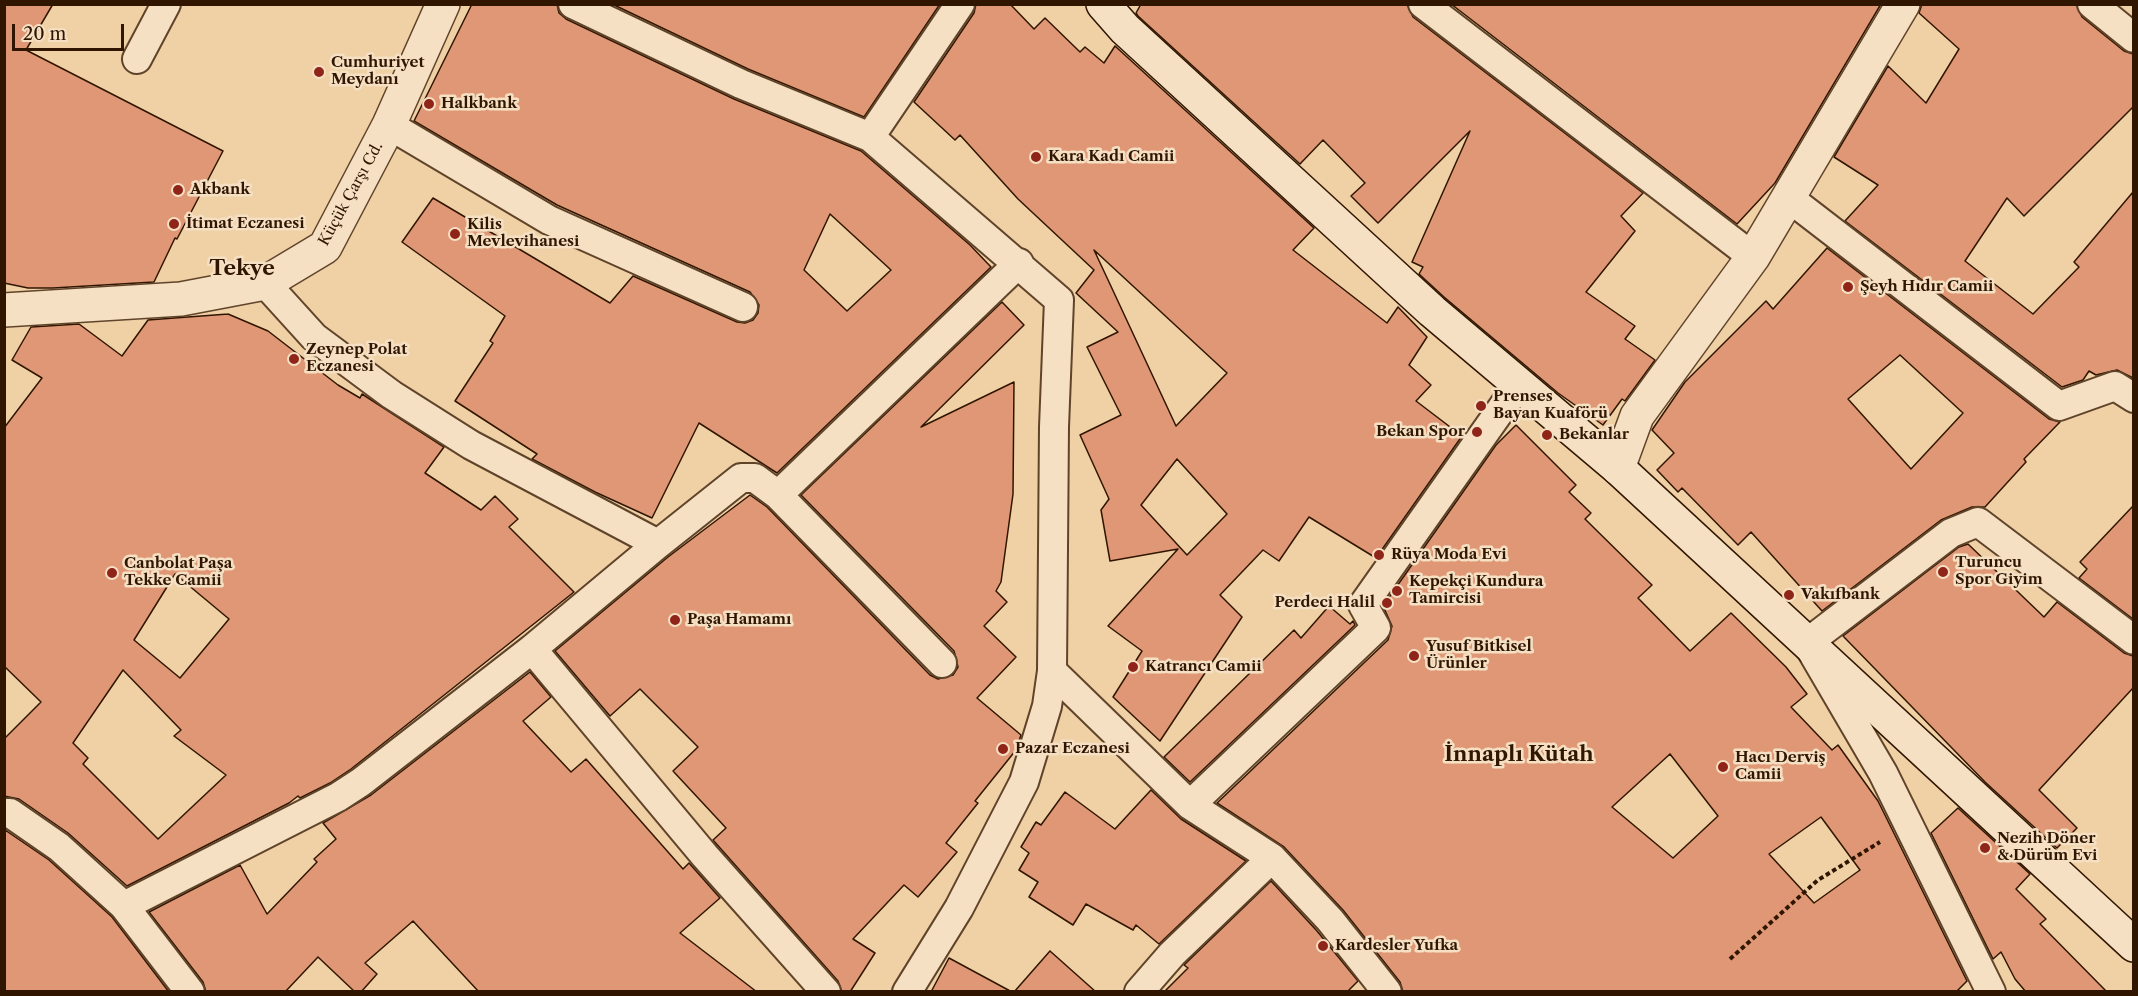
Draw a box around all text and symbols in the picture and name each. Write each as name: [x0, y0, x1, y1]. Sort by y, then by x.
scale bar: [15, 12, 128, 50]
text: 20 m: [23, 23, 66, 45]
place label: Cumhuriyet Meydanı: [331, 54, 425, 89]
marker: Cumhuriyet Meydanı: [312, 65, 326, 79]
place label: Halkbank: [441, 95, 517, 113]
marker: Halkbank: [422, 97, 436, 111]
street label: Küçük Çarşı Cd.: [315, 139, 387, 249]
place label: Kara Kadı Camii: [1048, 148, 1174, 166]
marker: Kara Kadı Camii: [1029, 150, 1043, 164]
place label: Akbank: [190, 181, 250, 199]
marker: Akbank: [171, 183, 185, 197]
place label: İtimat Eczanesi: [186, 215, 305, 233]
place label: Kilis Mevlevihanesi: [467, 216, 579, 251]
marker: İtimat Eczanesi: [167, 217, 181, 231]
marker: Kilis Mevlevihanesi: [448, 227, 462, 241]
district label: Tekye: [209, 256, 275, 282]
place label: Şeyh Hıdır Camii: [1860, 278, 1993, 296]
marker: Şeyh Hıdır Camii: [1841, 280, 1855, 294]
place label: Zeynep Polat Eczanesi: [306, 341, 407, 376]
marker: Zeynep Polat Eczanesi: [287, 352, 301, 366]
place label: Prenses Bayan Kuaförü: [1493, 388, 1608, 423]
marker: Prenses Bayan Kuaförü: [1474, 399, 1488, 413]
place label: Bekan Spor: [1376, 423, 1465, 441]
marker: Bekan Spor: [1470, 425, 1484, 439]
place label: Bekanlar: [1559, 426, 1629, 444]
marker: Bekanlar: [1540, 428, 1554, 442]
place label: Rüya Moda Evi: [1391, 546, 1507, 564]
marker: Rüya Moda Evi: [1372, 548, 1386, 562]
place label: Turuncu Spor Giyim: [1955, 554, 2043, 589]
place label: Canbolat Paşa Tekke Camii: [124, 555, 232, 590]
marker: Turuncu Spor Giyim: [1936, 565, 1950, 579]
marker: Canbolat Paşa Tekke Camii: [105, 566, 119, 580]
place label: Kepekçi Kundura Tamircisi: [1409, 573, 1543, 608]
marker: Kepekçi Kundura Tamircisi: [1390, 584, 1404, 598]
place label: Vakıfbank: [1801, 586, 1880, 604]
marker: Vakıfbank: [1782, 588, 1796, 602]
place label: Perdeci Halil: [1274, 594, 1375, 612]
marker: Perdeci Halil: [1380, 596, 1394, 610]
place label: Paşa Hamamı: [687, 611, 791, 629]
marker: Paşa Hamamı: [668, 613, 682, 627]
place label: Yusuf Bitkisel Ürünler: [1426, 638, 1532, 673]
marker: Yusuf Bitkisel Ürünler: [1407, 649, 1421, 663]
place label: Katrancı Camii: [1145, 658, 1262, 676]
marker: Katrancı Camii: [1126, 660, 1140, 674]
place label: Pazar Eczanesi: [1015, 740, 1130, 758]
marker: Pazar Eczanesi: [996, 742, 1010, 756]
district label: İnnaplı Kütah: [1444, 742, 1594, 768]
place label: Hacı Derviş Camii: [1735, 749, 1825, 784]
marker: Hacı Derviş Camii: [1716, 760, 1730, 774]
place label: Nezih Döner & Dürüm Evi: [1997, 830, 2097, 865]
marker: Nezih Döner & Dürüm Evi: [1978, 841, 1992, 855]
place label: Kardesler Yufka: [1335, 937, 1458, 955]
marker: Kardesler Yufka: [1316, 939, 1330, 953]

